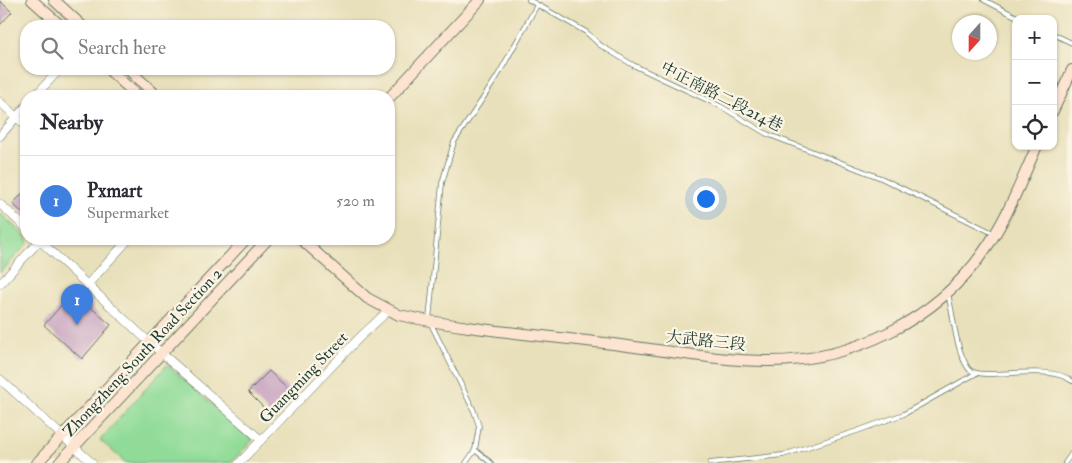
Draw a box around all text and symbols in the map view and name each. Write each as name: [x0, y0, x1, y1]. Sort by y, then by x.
north arrow: [952, 15, 997, 60]
map controls: [1012, 15, 1057, 150]
button: +: [1012, 15, 1057, 60]
search box: [20, 20, 395, 75]
icon: search: [38, 34, 66, 62]
text: Search here: [78, 36, 166, 60]
street label: 中正南路二段214巷: [657, 57, 786, 136]
button: −: [1012, 60, 1057, 105]
button: locate: [1012, 105, 1057, 150]
text: Nearby: [40, 109, 103, 136]
text: Pxmart: [87, 179, 142, 203]
your location: [693, 186, 719, 212]
text: 1: [53, 191, 59, 211]
text: 520 m: [336, 191, 375, 211]
text: Supermarket: [87, 203, 169, 223]
street label: Zhongzheng South Road Section 2: [59, 264, 226, 441]
pin: 1: [61, 284, 93, 325]
street label: 大武路三段: [665, 327, 747, 355]
street label: Guangming Street: [255, 328, 352, 427]

